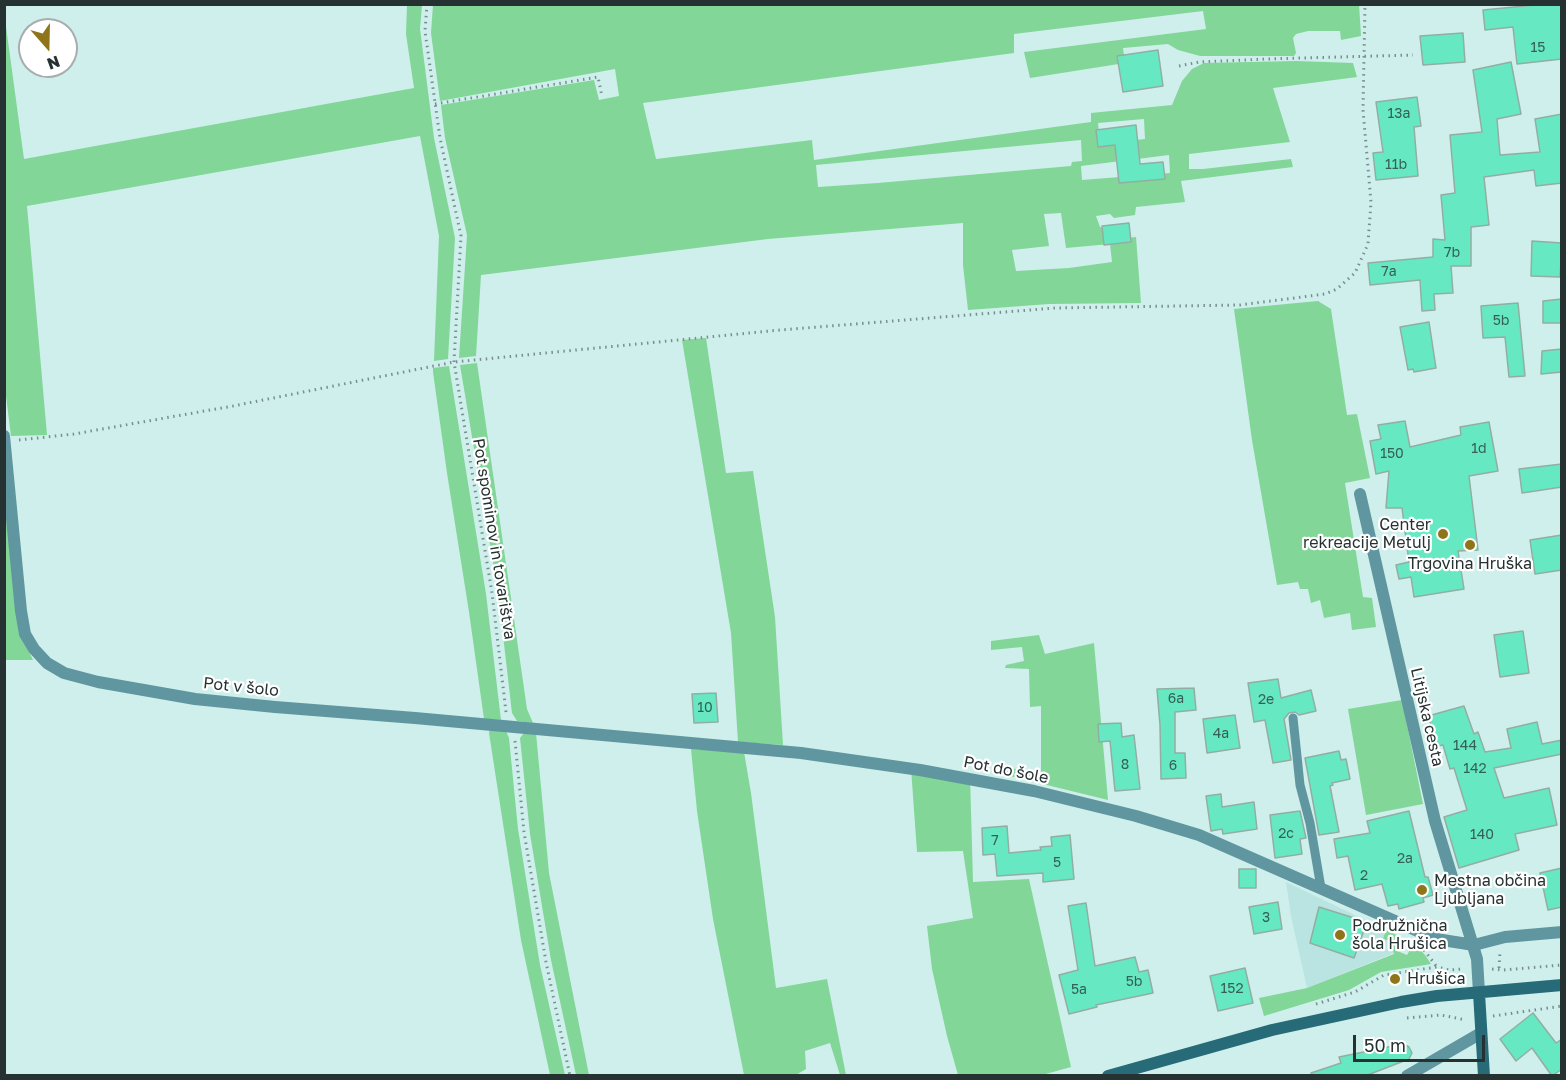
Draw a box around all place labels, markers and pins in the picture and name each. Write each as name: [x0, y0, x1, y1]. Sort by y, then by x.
place label: Center rekreacije Metulj: [1303, 515, 1431, 553]
marker: Center rekreacije Metulj: [1436, 527, 1450, 541]
marker: Trgovina Hruška: [1463, 538, 1477, 552]
place label: Trgovina Hruška: [1408, 554, 1532, 574]
place label: Mestna občina Ljubljana: [1434, 871, 1546, 909]
marker: Mestna občina Ljubljana: [1415, 883, 1429, 897]
place label: Podružnična šola Hrušica: [1352, 916, 1448, 954]
marker: Podružnična šola Hrušica: [1333, 928, 1347, 942]
place label: Hrušica: [1407, 969, 1466, 989]
marker: Hrušica: [1388, 972, 1402, 986]

